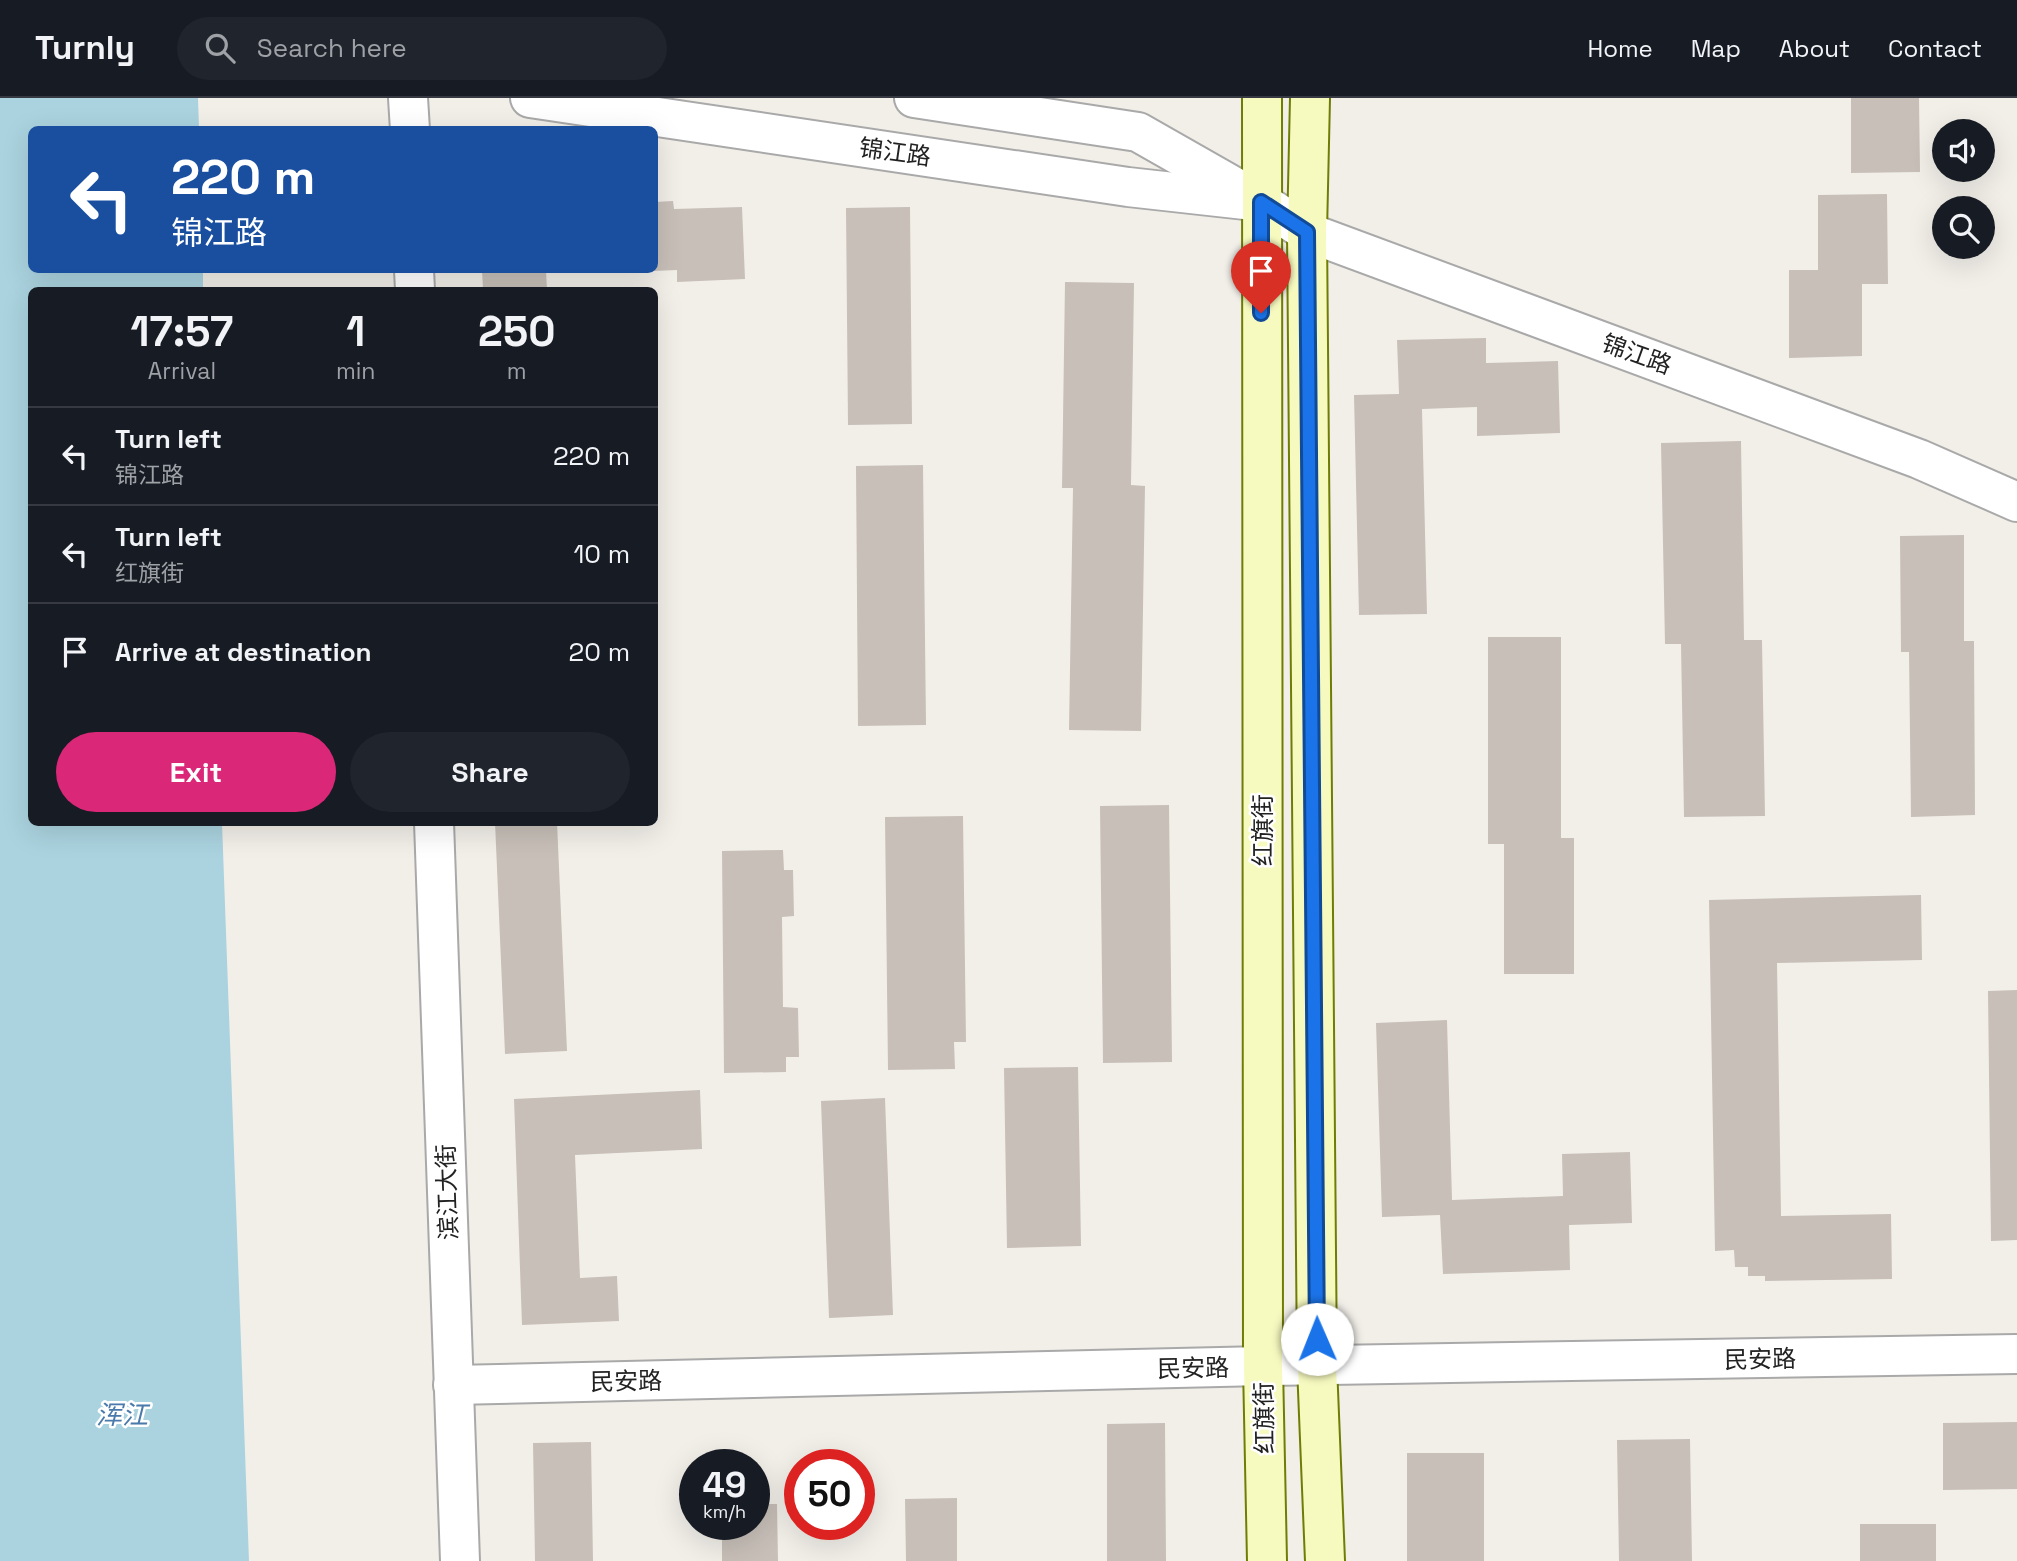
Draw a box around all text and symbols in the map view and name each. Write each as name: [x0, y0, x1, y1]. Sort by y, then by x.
search box: [177, 17, 667, 80]
text: Turnly: [35, 27, 135, 69]
icon: search: [201, 29, 239, 67]
text: Search here: [257, 31, 407, 65]
text: Home: [1587, 33, 1653, 64]
text: Map: [1691, 33, 1741, 64]
text: About: [1779, 33, 1850, 64]
text: Contact: [1888, 33, 1982, 64]
map controls: [1932, 119, 1995, 259]
button: sound: [1932, 119, 1995, 182]
street label: 锦江路: [857, 132, 933, 172]
text: 220 m: [171, 146, 315, 208]
icon: left: [56, 154, 147, 245]
button: search: [1932, 196, 1995, 259]
text: 锦江路: [171, 213, 267, 253]
pin: [1231, 241, 1291, 313]
icon: arrive: [1242, 252, 1280, 290]
text: 17:57: [131, 305, 233, 358]
text: 1: [346, 305, 365, 358]
text: 250: [478, 305, 555, 358]
street label: 锦江路: [1598, 327, 1676, 381]
text: Arrival: [148, 356, 216, 386]
text: min: [336, 356, 375, 386]
text: m: [507, 356, 527, 386]
text: Turn left: [115, 422, 222, 456]
icon: left: [56, 437, 94, 475]
text: 220 m: [553, 439, 630, 473]
text: 锦江路: [115, 460, 184, 490]
text: Turn left: [115, 520, 222, 554]
icon: left: [56, 535, 94, 573]
text: 10 m: [573, 537, 630, 571]
text: 红旗街: [115, 558, 184, 588]
icon: arrive: [56, 633, 94, 671]
text: Arrive at destination: [115, 635, 372, 669]
text: 20 m: [569, 635, 630, 669]
button: Exit: [56, 732, 336, 812]
button: Share: [350, 732, 630, 812]
street label: 红旗街: [1247, 794, 1278, 866]
street label: 滨江大街: [430, 1143, 464, 1241]
position arrow: [1280, 1302, 1354, 1376]
street label: 民安路: [1724, 1343, 1796, 1375]
street label: 民安路: [1157, 1352, 1229, 1384]
street label: 民安路: [590, 1365, 662, 1397]
street label: 红旗街: [1248, 1382, 1280, 1454]
water label: 浑江: [96, 1398, 151, 1432]
speed limit sign: 50: [784, 1449, 875, 1540]
text: 49: [703, 1463, 746, 1507]
text: km/h: [703, 1500, 746, 1523]

